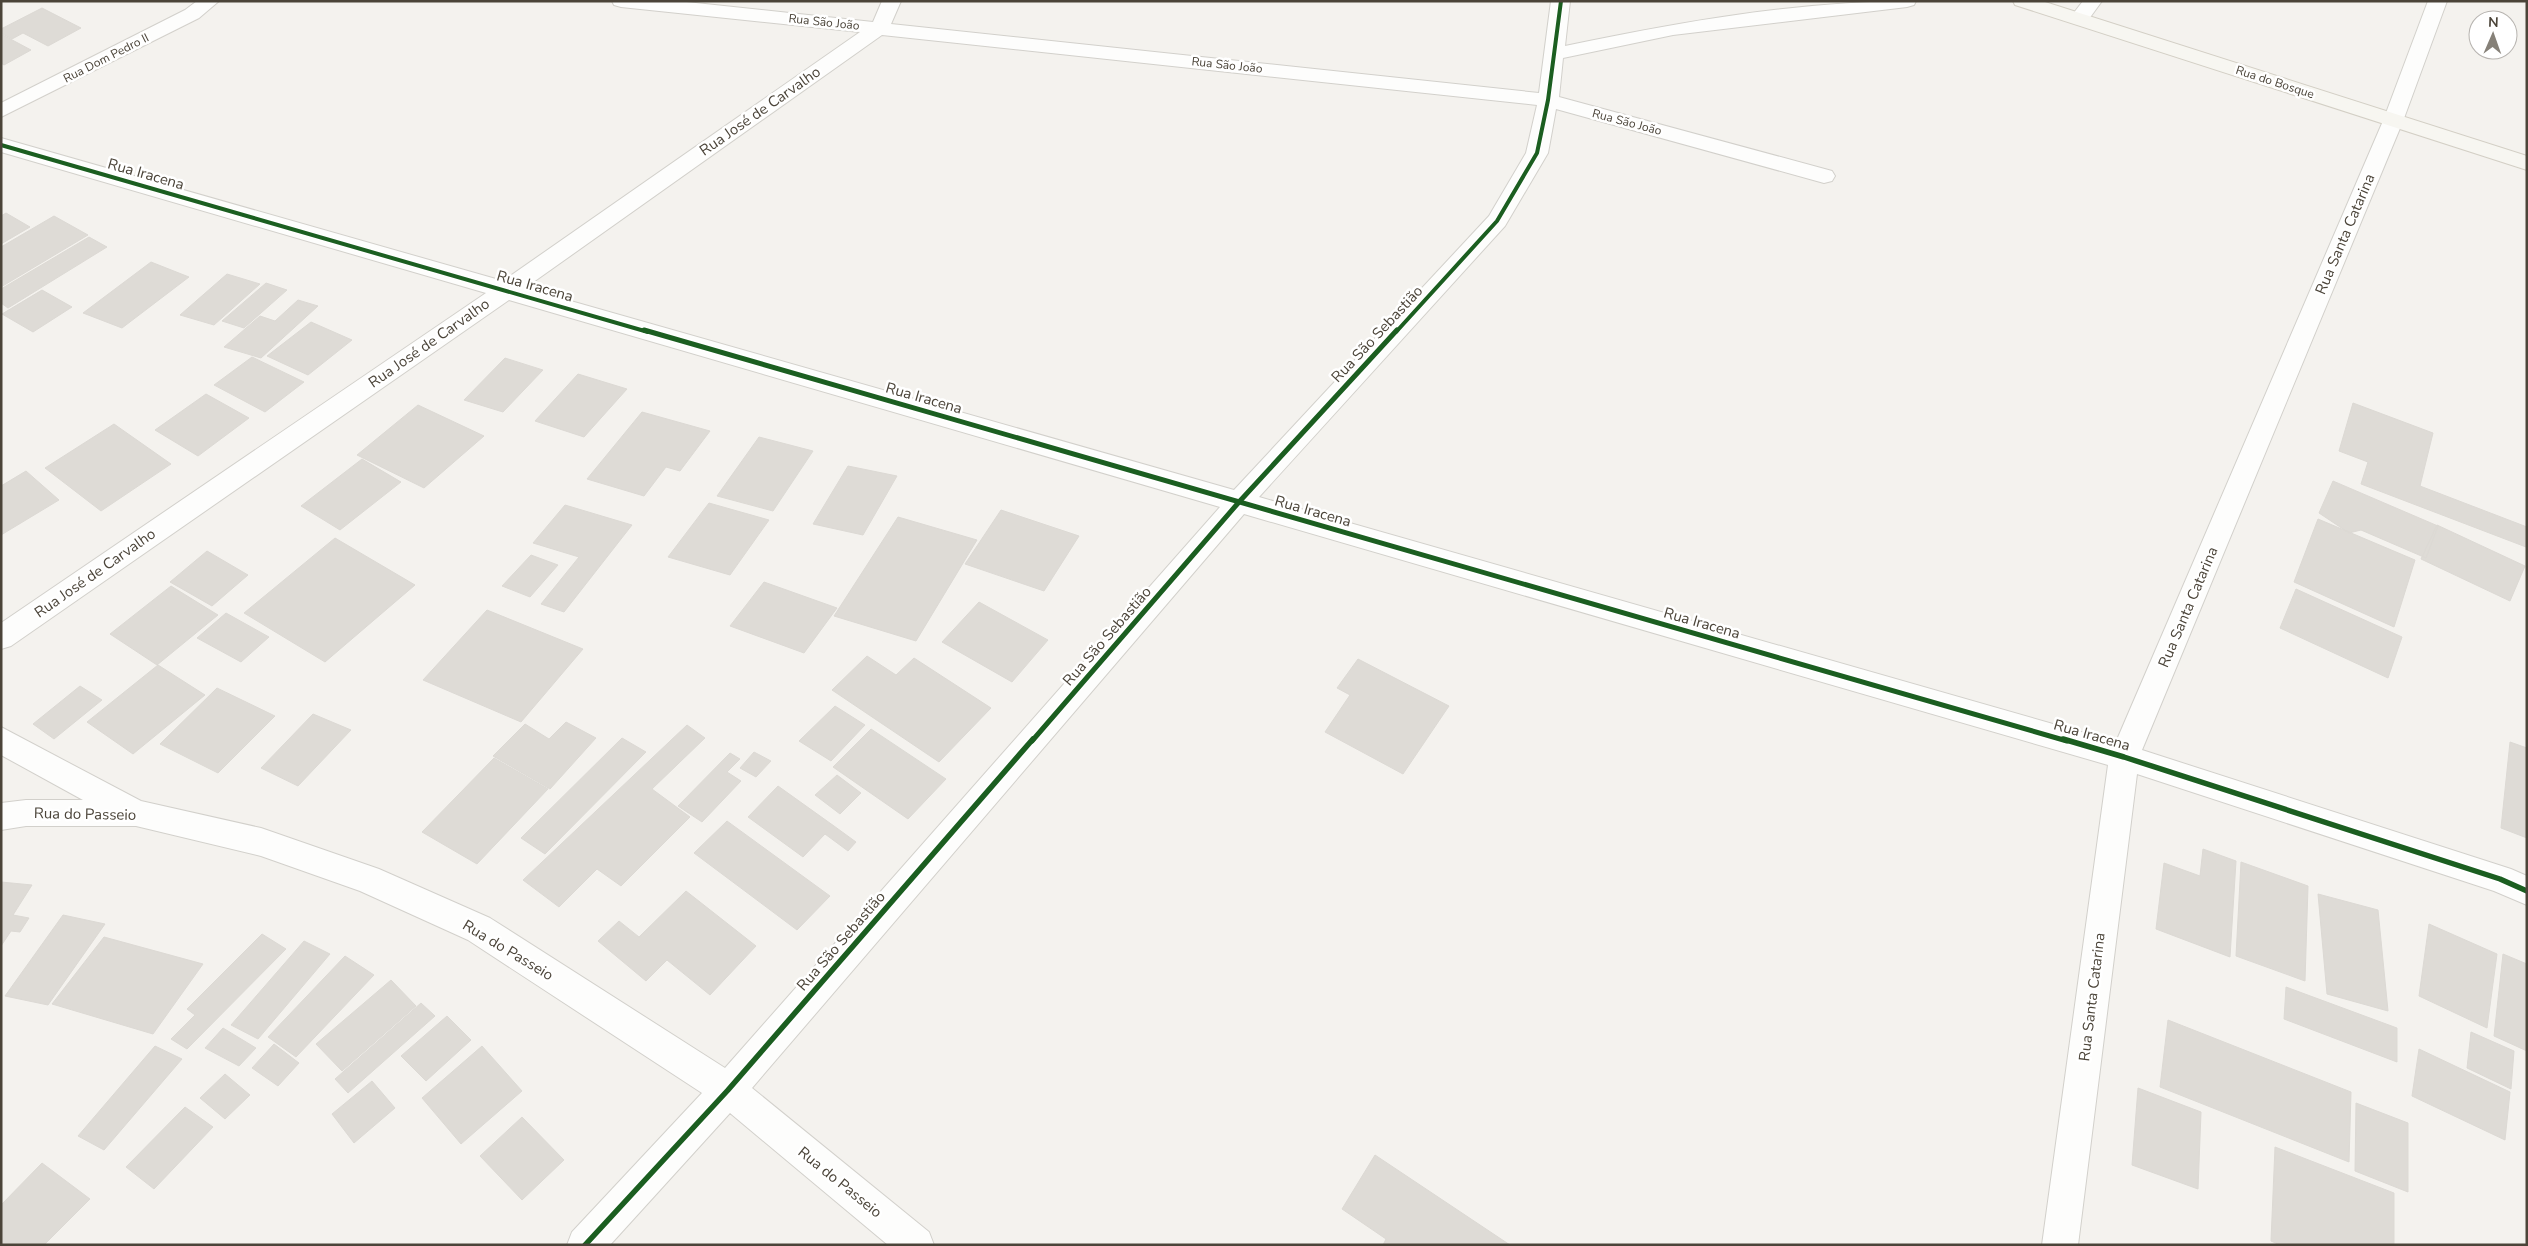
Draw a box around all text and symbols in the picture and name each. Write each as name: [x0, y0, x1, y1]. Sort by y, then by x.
street label: Rua São João: [788, 10, 861, 34]
north arrow: [2468, 10, 2518, 60]
text: N: [2488, 13, 2499, 32]
street label: Rua Dom Pedro II: [61, 30, 151, 86]
street label: Rua São João: [1191, 53, 1264, 77]
street label: Rua José de Carvalho: [695, 62, 825, 160]
street label: Rua do Bosque: [2234, 62, 2316, 102]
street label: Rua São João: [1590, 105, 1664, 139]
street label: Rua Iracena: [105, 154, 187, 194]
street label: Rua Santa Catarina: [2311, 171, 2379, 297]
street label: Rua Iracena: [494, 266, 576, 306]
street label: Rua São Sebastião: [1327, 281, 1427, 387]
street label: Rua José de Carvalho: [364, 294, 494, 392]
street label: Rua Iracena: [883, 378, 965, 418]
street label: Rua Iracena: [1272, 491, 1354, 531]
street label: Rua José de Carvalho: [30, 524, 160, 622]
street label: Rua Santa Catarina: [2154, 544, 2222, 670]
street label: Rua São Sebastião: [1058, 582, 1156, 690]
street label: Rua Iracena: [1661, 603, 1743, 643]
street label: Rua Iracena: [2051, 715, 2133, 755]
street label: Rua do Passeio: [34, 803, 136, 825]
street label: Rua São Sebastião: [792, 887, 890, 995]
street label: Rua do Passeio: [459, 915, 557, 985]
street label: Rua Santa Catarina: [2074, 932, 2110, 1062]
street label: Rua do Passeio: [794, 1142, 886, 1222]

